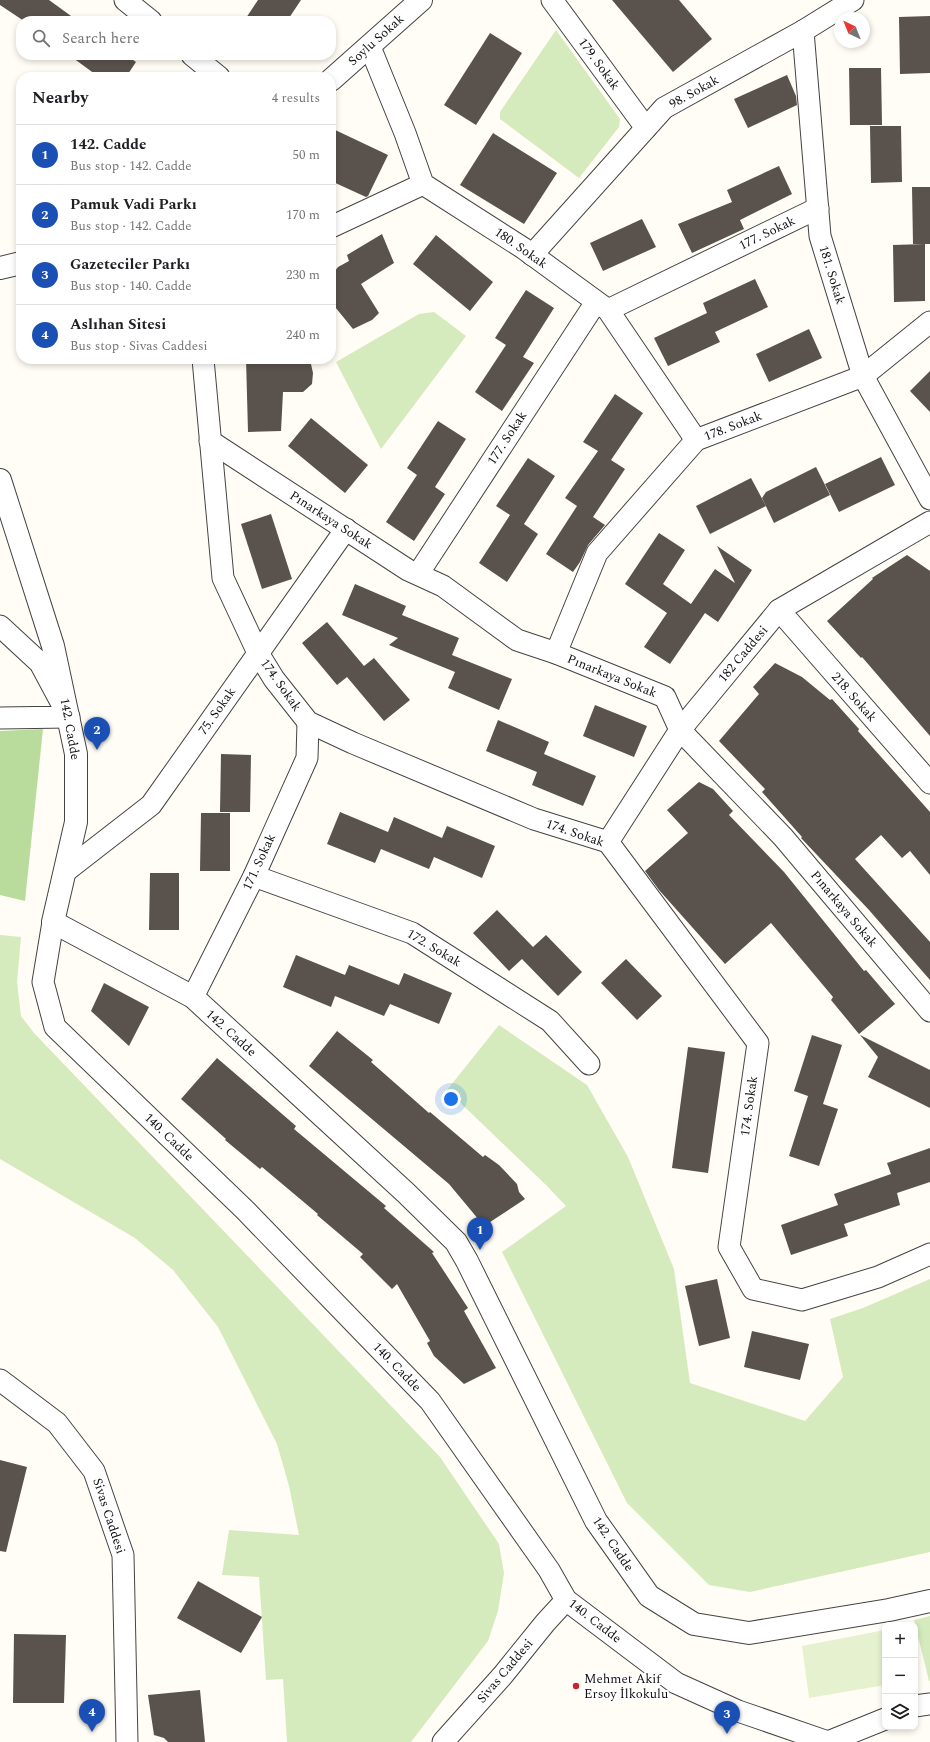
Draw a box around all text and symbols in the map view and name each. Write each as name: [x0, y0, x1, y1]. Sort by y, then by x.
street label: Soylu Sokak: [343, 9, 409, 71]
north arrow: [834, 12, 870, 48]
search box: [16, 16, 336, 60]
icon: search: [30, 27, 52, 49]
text: Search here: [62, 27, 140, 50]
street label: 179. Sokak: [573, 34, 625, 94]
street label: 98. Sokak: [665, 70, 723, 114]
text: Nearby: [32, 85, 88, 111]
text: 4 results: [272, 88, 320, 108]
text: 142. Cadde: [70, 133, 146, 156]
text: 1: [41, 145, 49, 165]
text: 50 m: [293, 145, 320, 165]
text: Bus stop · 142. Cadde: [70, 156, 192, 176]
text: Pamuk Vadi Parkı: [70, 193, 197, 216]
text: 2: [41, 205, 49, 225]
text: 170 m: [286, 205, 320, 225]
street label: 177. Sokak: [735, 211, 799, 255]
text: Bus stop · 142. Cadde: [70, 216, 192, 236]
street label: 180. Sokak: [490, 222, 552, 274]
street label: 181. Sokak: [814, 243, 850, 307]
text: Gazeteciler Parkı: [70, 253, 190, 276]
text: 3: [41, 265, 49, 285]
text: 230 m: [286, 265, 320, 285]
text: Bus stop · 140. Cadde: [70, 276, 192, 296]
text: Aslıhan Sitesi: [70, 313, 166, 336]
text: 4: [41, 325, 49, 345]
text: 240 m: [286, 325, 320, 345]
text: Bus stop · Sivas Caddesi: [70, 336, 208, 356]
street label: 178. Sokak: [701, 406, 765, 446]
street label: 177. Sokak: [482, 407, 532, 469]
street label: Pınarkaya Sokak: [286, 486, 376, 554]
street label: 182 Caddesi: [713, 621, 773, 687]
street label: Pınarkaya Sokak: [564, 649, 660, 703]
street label: 174. Sokak: [255, 654, 307, 716]
street label: 218. Sokak: [827, 667, 881, 727]
street label: 75. Sokak: [193, 683, 241, 739]
street label: 142. Cadde: [55, 696, 85, 762]
pin: 2: [84, 717, 110, 750]
street label: 174. Sokak: [543, 814, 607, 852]
street label: 171. Sokak: [237, 830, 281, 894]
street label: Pınarkaya Sokak: [806, 866, 882, 952]
street label: 172. Sokak: [403, 924, 465, 972]
street label: 142. Cadde: [201, 1005, 261, 1061]
street label: 174. Sokak: [735, 1075, 763, 1137]
your location: [441, 1089, 461, 1109]
street label: 140. Cadde: [140, 1108, 198, 1166]
pin: 1: [467, 1217, 493, 1250]
street label: 140. Cadde: [368, 1338, 426, 1396]
street label: Sivas Caddesi: [87, 1475, 131, 1557]
street label: 142. Cadde: [587, 1512, 639, 1576]
street label: 140. Cadde: [564, 1594, 626, 1648]
map controls: [882, 1622, 918, 1730]
button: +: [882, 1622, 918, 1658]
street label: Sivas Caddesi: [472, 1634, 538, 1708]
button: −: [882, 1658, 918, 1694]
place label: Mehmet Akif Ersoy İlkokulu: [584, 1669, 668, 1704]
marker: Mehmet Akif Ersoy İlkokulu: [571, 1681, 581, 1691]
button: layers: [882, 1694, 918, 1730]
pin: 4: [79, 1699, 105, 1732]
pin: 3: [714, 1701, 740, 1734]

